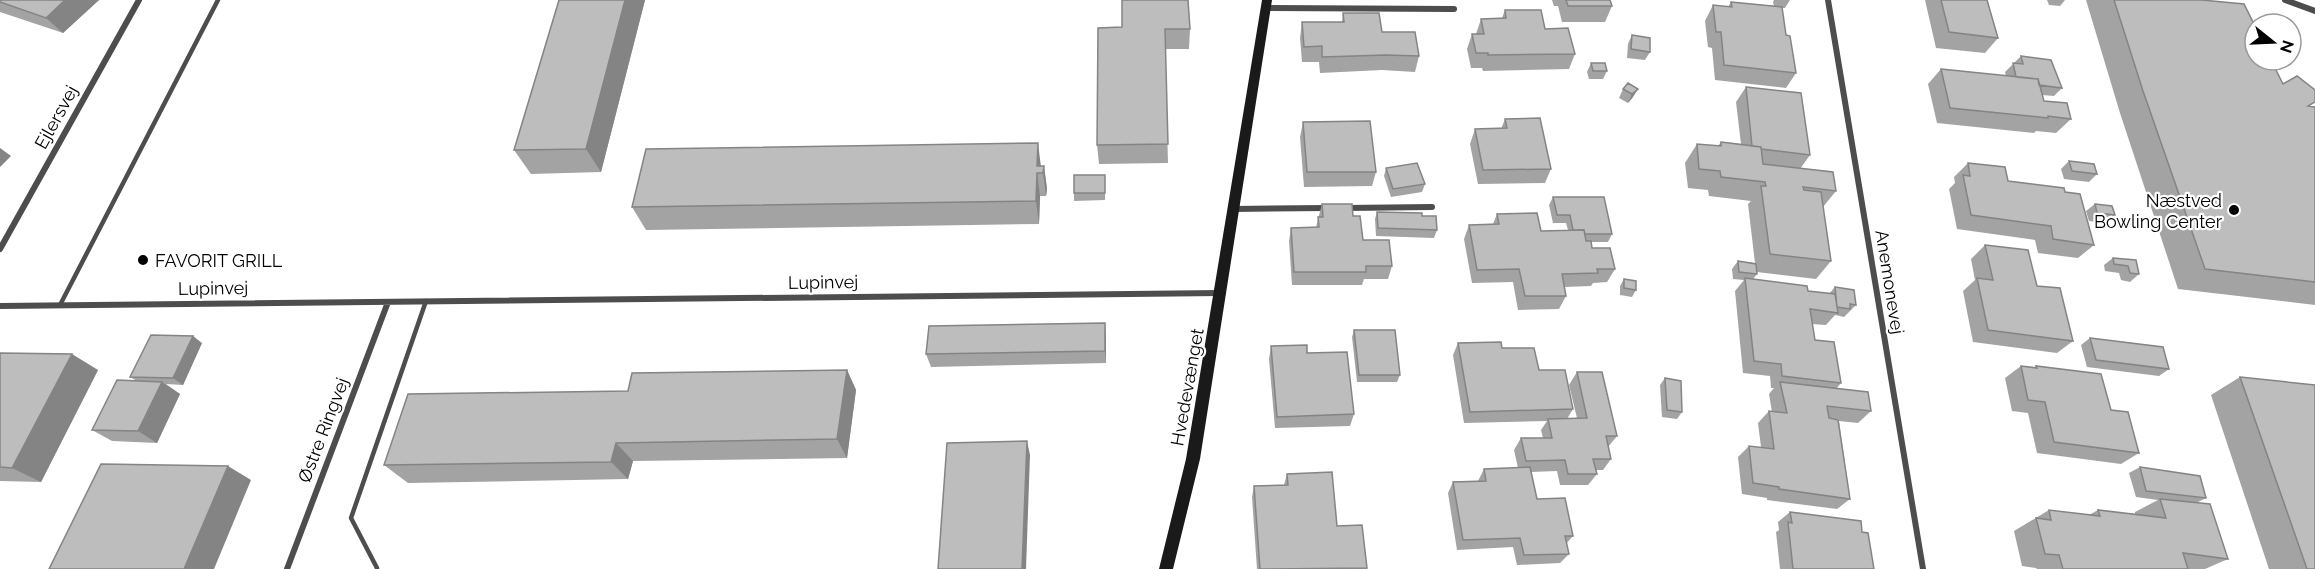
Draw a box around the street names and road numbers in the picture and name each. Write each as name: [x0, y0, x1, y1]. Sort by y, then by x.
street label: Ejlersvej: [30, 82, 82, 152]
street label: Anemonevej: [1871, 228, 1909, 336]
street label: Lupinvej: [788, 271, 858, 293]
street label: Lupinvej: [178, 277, 248, 299]
street label: Hvedevænget: [1166, 327, 1208, 447]
street label: Østre Ringvej: [293, 375, 353, 485]

